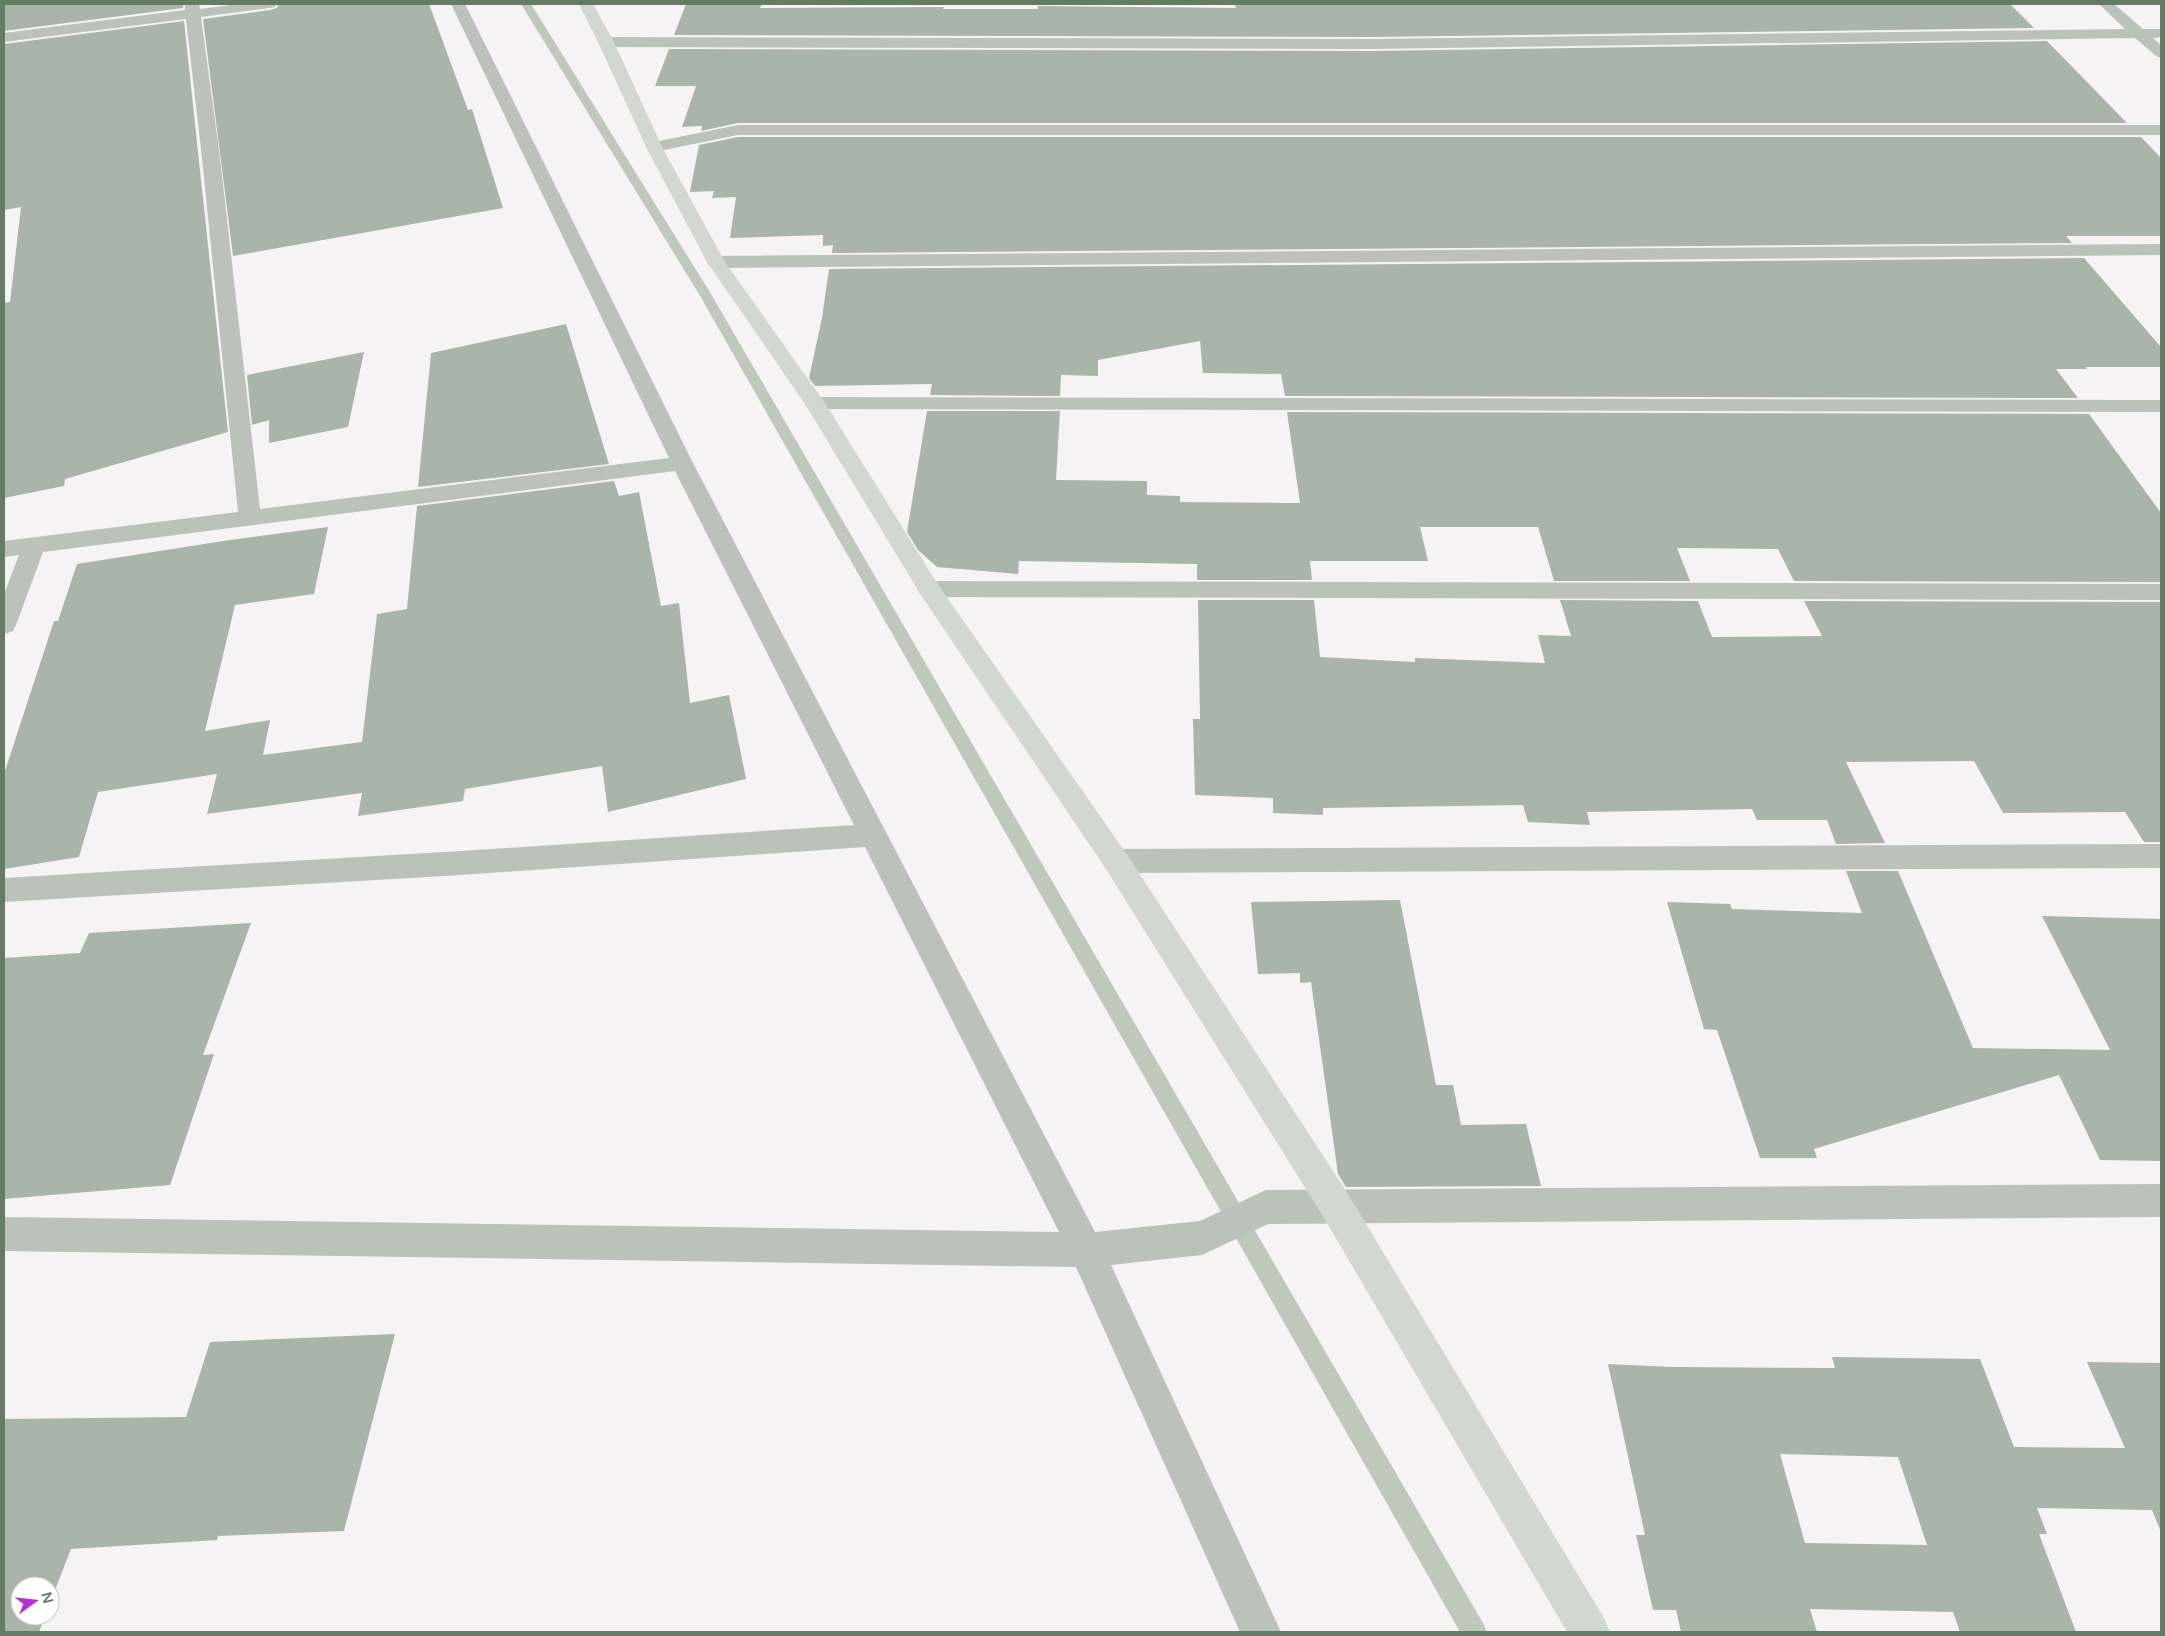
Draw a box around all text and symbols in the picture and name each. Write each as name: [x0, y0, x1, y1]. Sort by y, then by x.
north arrow: [10, 1576, 60, 1626]
text: N: [37, 1590, 57, 1605]

